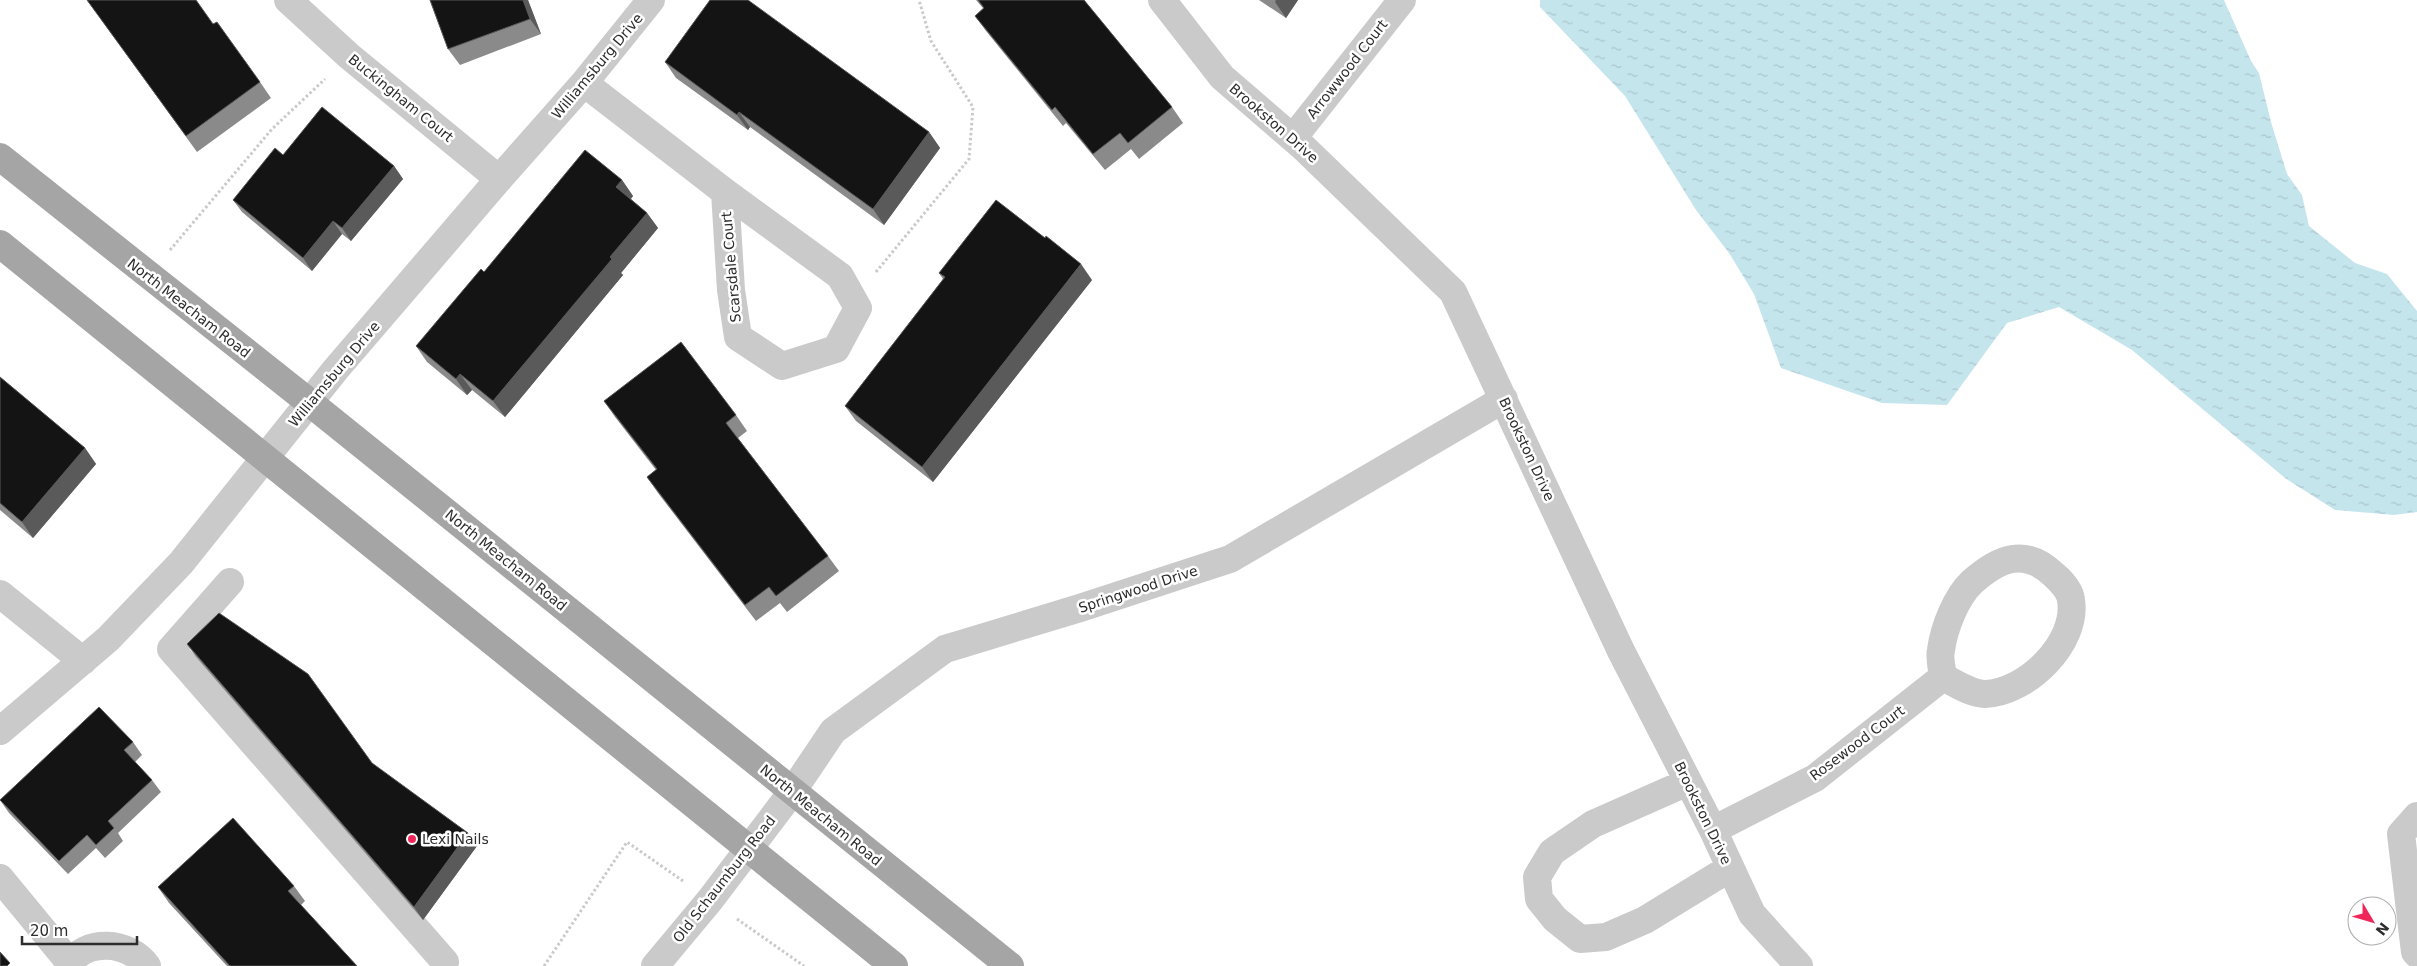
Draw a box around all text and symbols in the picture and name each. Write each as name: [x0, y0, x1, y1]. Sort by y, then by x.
street label: Williamsburg Drive: [548, 10, 646, 122]
street label: Arrowwood Court: [1303, 16, 1391, 122]
street label: Buckingham Court: [345, 51, 457, 145]
street label: Brookston Drive: [1226, 80, 1322, 166]
street label: Scarsdale Court: [718, 210, 744, 323]
street label: North Meacham Road: [124, 255, 254, 361]
street label: Williamsburg Drive: [285, 318, 383, 430]
street label: Brookston Drive: [1496, 395, 1558, 503]
street label: North Meacham Road: [442, 506, 570, 614]
street label: Springwood Drive: [1076, 562, 1200, 616]
street label: Rosewood Court: [1807, 702, 1908, 784]
street label: Brookston Drive: [1671, 759, 1735, 867]
street label: North Meacham Road: [757, 761, 885, 869]
street label: Old Schaumburg Road: [670, 812, 778, 946]
place label: Lexi Nails: [422, 831, 489, 847]
marker: Lexi Nails: [406, 833, 418, 845]
north arrow: [2347, 896, 2397, 946]
scale bar: [22, 914, 138, 946]
text: N: [2372, 919, 2392, 939]
text: 20 m: [30, 922, 68, 940]

